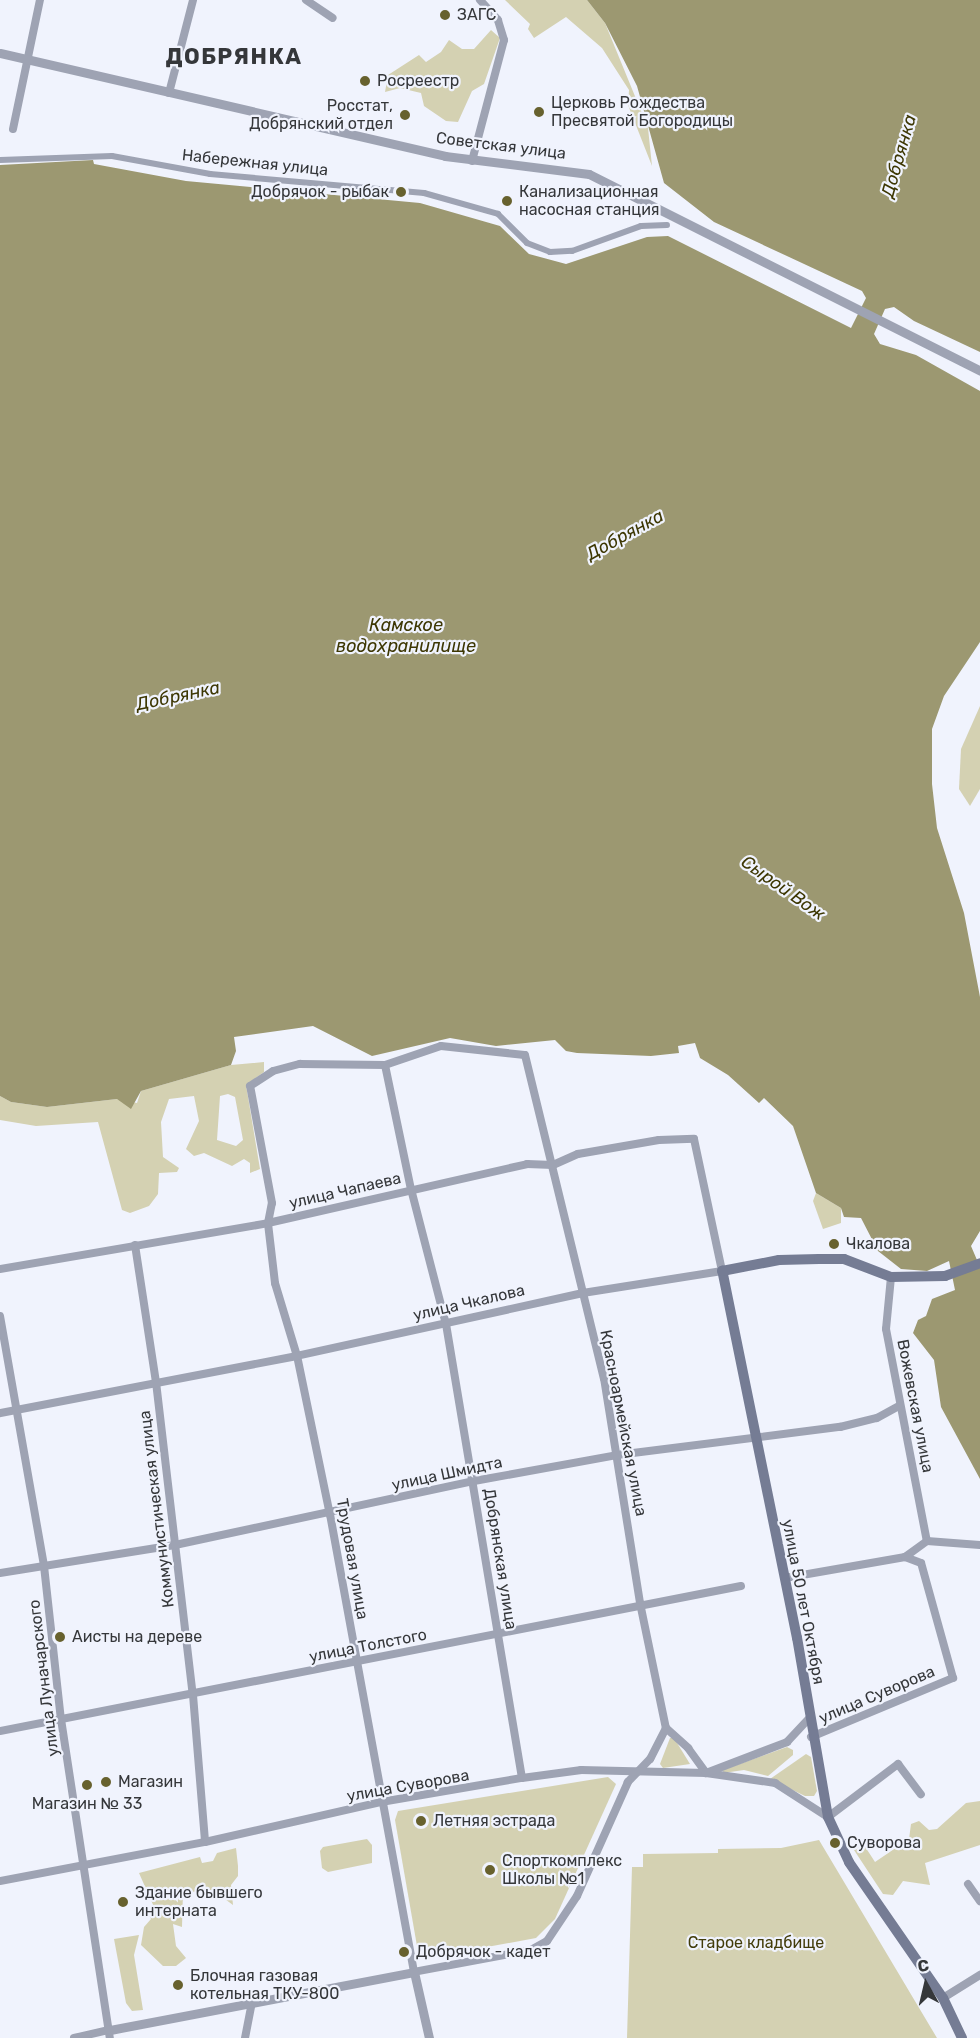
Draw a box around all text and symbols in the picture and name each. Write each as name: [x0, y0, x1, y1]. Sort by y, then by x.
place label: ЗАГС: [457, 5, 496, 25]
marker: ЗАГС: [438, 8, 452, 22]
district label: ДОБРЯНКА: [165, 44, 303, 70]
place label: Росреестр: [377, 71, 459, 91]
marker: Росреестр: [358, 74, 372, 88]
place label: Церковь Рождества Пресвятой Богородицы: [551, 93, 733, 131]
place label: Росстат, Добрянский отдел: [249, 96, 393, 134]
marker: Церковь Рождества Пресвятой Богородицы: [532, 105, 546, 119]
marker: Росстат, Добрянский отдел: [398, 108, 412, 122]
water label: Добрянка: [877, 112, 921, 200]
street label: Советская улица: [435, 128, 567, 164]
street label: Набережная улица: [181, 146, 329, 180]
place label: Добрячок - рыбак: [251, 182, 389, 202]
place label: Канализационная насосная станция: [519, 182, 660, 220]
marker: Добрячок - рыбак: [394, 185, 408, 199]
marker: Канализационная насосная станция: [500, 194, 514, 208]
water label: Добрянка: [583, 505, 667, 565]
water label: Камское водохранилище: [336, 615, 476, 658]
water label: Добрянка: [134, 677, 222, 715]
water label: Сырой Вож: [737, 851, 829, 925]
street label: улица Чапаева: [287, 1169, 403, 1213]
place label: Чкалова: [846, 1234, 910, 1254]
marker: Чкалова: [827, 1237, 841, 1251]
street label: улица Чкалова: [411, 1281, 527, 1325]
street label: Красноармейская улица: [596, 1328, 650, 1518]
street label: Вожевская улица: [893, 1338, 937, 1474]
street label: Коммунистическая улица: [135, 1409, 179, 1609]
street label: улица Шмидта: [390, 1453, 504, 1495]
street label: Добрянская улица: [479, 1487, 521, 1631]
street label: Трудовая улица: [332, 1497, 372, 1621]
street label: улица 50 лет Октября: [778, 1518, 828, 1686]
street label: улица Луначарского: [25, 1599, 63, 1757]
street label: улица Толстого: [307, 1625, 429, 1667]
place label: Аисты на дереве: [72, 1627, 202, 1647]
marker: Аисты на дереве: [53, 1630, 67, 1644]
street label: улица Суворова: [816, 1662, 938, 1728]
street label: улица Суворова: [345, 1766, 471, 1806]
place label: Магазин: [118, 1772, 183, 1792]
marker: Магазин: [99, 1775, 113, 1789]
marker: Магазин № 33: [80, 1778, 94, 1792]
place label: Магазин № 33: [32, 1794, 142, 1814]
place label: Летняя эстрада: [433, 1811, 555, 1831]
marker: Летняя эстрада: [414, 1814, 428, 1828]
place label: Суворова: [847, 1833, 921, 1853]
marker: Суворова: [828, 1836, 842, 1850]
place label: Спорткомплекс Школы №1: [502, 1851, 622, 1889]
marker: Спорткомплекс Школы №1: [483, 1863, 497, 1877]
place label: Здание бывшего интерната: [135, 1883, 263, 1921]
marker: Здание бывшего интерната: [116, 1895, 130, 1909]
park label: Старое кладбище: [688, 1933, 824, 1953]
place label: Добрячок - кадет: [416, 1942, 550, 1962]
marker: Добрячок - кадет: [397, 1945, 411, 1959]
north arrow: [896, 1954, 956, 2014]
text: С: [917, 1955, 930, 1976]
place label: Блочная газовая котельная ТКУ-800: [190, 1966, 339, 2004]
marker: Блочная газовая котельная ТКУ-800: [171, 1978, 185, 1992]

